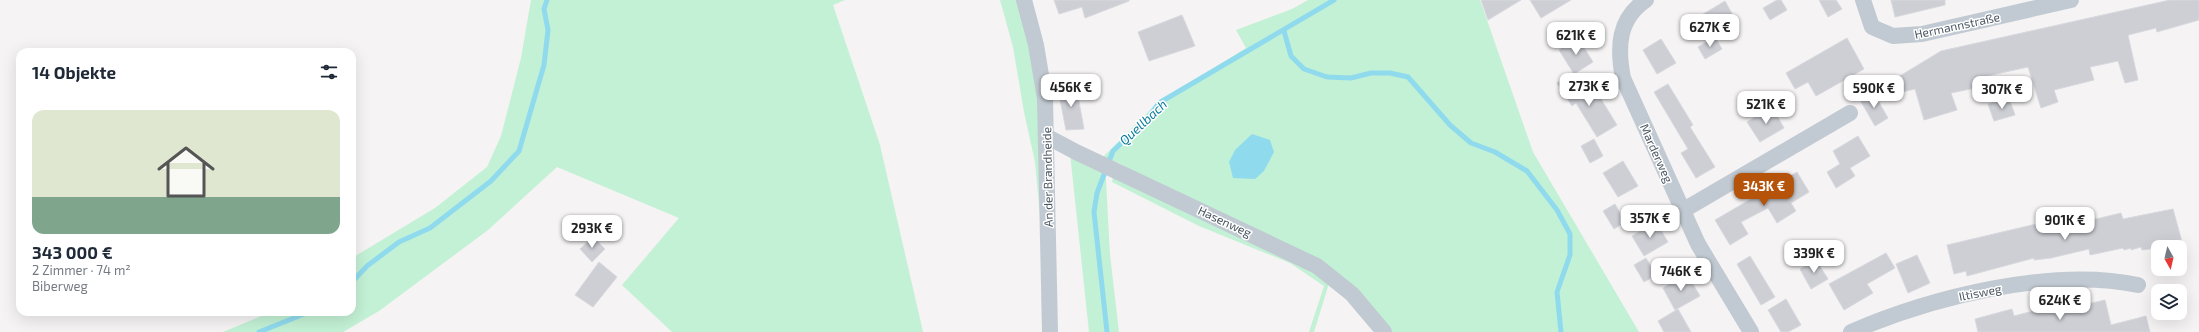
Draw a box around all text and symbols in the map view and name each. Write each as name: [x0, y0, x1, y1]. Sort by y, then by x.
street label: Hermannstraße: [1913, 9, 2001, 41]
pin: 627K €: [1677, 14, 1743, 48]
text: 627K €: [1689, 19, 1731, 35]
pin: 621K €: [1543, 22, 1609, 56]
text: 621K €: [1556, 27, 1596, 43]
icon: filters: [318, 61, 340, 83]
text: 14 Objekte: [32, 62, 116, 82]
pin: 273K €: [1556, 73, 1622, 107]
pin: 456K €: [1038, 74, 1104, 108]
pin: 590K €: [1841, 75, 1907, 109]
pin: 307K €: [1969, 76, 2035, 110]
text: 273K €: [1568, 78, 1610, 94]
text: 456K €: [1050, 79, 1092, 95]
text: 590K €: [1853, 80, 1895, 96]
text: 307K €: [1981, 81, 2023, 97]
pin: 521K €: [1733, 91, 1799, 125]
water label: Quellbach: [1116, 96, 1170, 148]
text: 521K €: [1746, 96, 1786, 112]
street label: Marderweg: [1638, 121, 1676, 185]
street label: An der Brandheide: [1039, 127, 1055, 227]
icon: home: [150, 136, 222, 208]
pin: 343K €: [1731, 173, 1797, 207]
text: 343K €: [1743, 178, 1785, 194]
street label: Hasenweg: [1196, 203, 1254, 240]
pin: 357K €: [1617, 205, 1683, 239]
pin: 901K €: [2032, 207, 2098, 241]
text: 357K €: [1630, 210, 1670, 226]
text: 901K €: [2045, 212, 2085, 228]
pin: 293K €: [559, 215, 625, 249]
text: 293K €: [571, 220, 613, 236]
pin: 339K €: [1781, 240, 1847, 274]
north arrow: [2151, 240, 2187, 276]
map controls: [2151, 240, 2187, 320]
text: 343 000 €: [32, 242, 113, 262]
text: 339K €: [1793, 245, 1835, 261]
pin: 746K €: [1648, 258, 1714, 292]
text: 2 Zimmer · 74 m²: [32, 262, 131, 278]
text: 746K €: [1660, 263, 1702, 279]
text: Biberweg: [32, 278, 88, 294]
street label: Iltisweg: [1957, 281, 2003, 303]
button: layers: [2151, 284, 2187, 320]
pin: 624K €: [2027, 287, 2093, 321]
text: 624K €: [2039, 292, 2081, 308]

